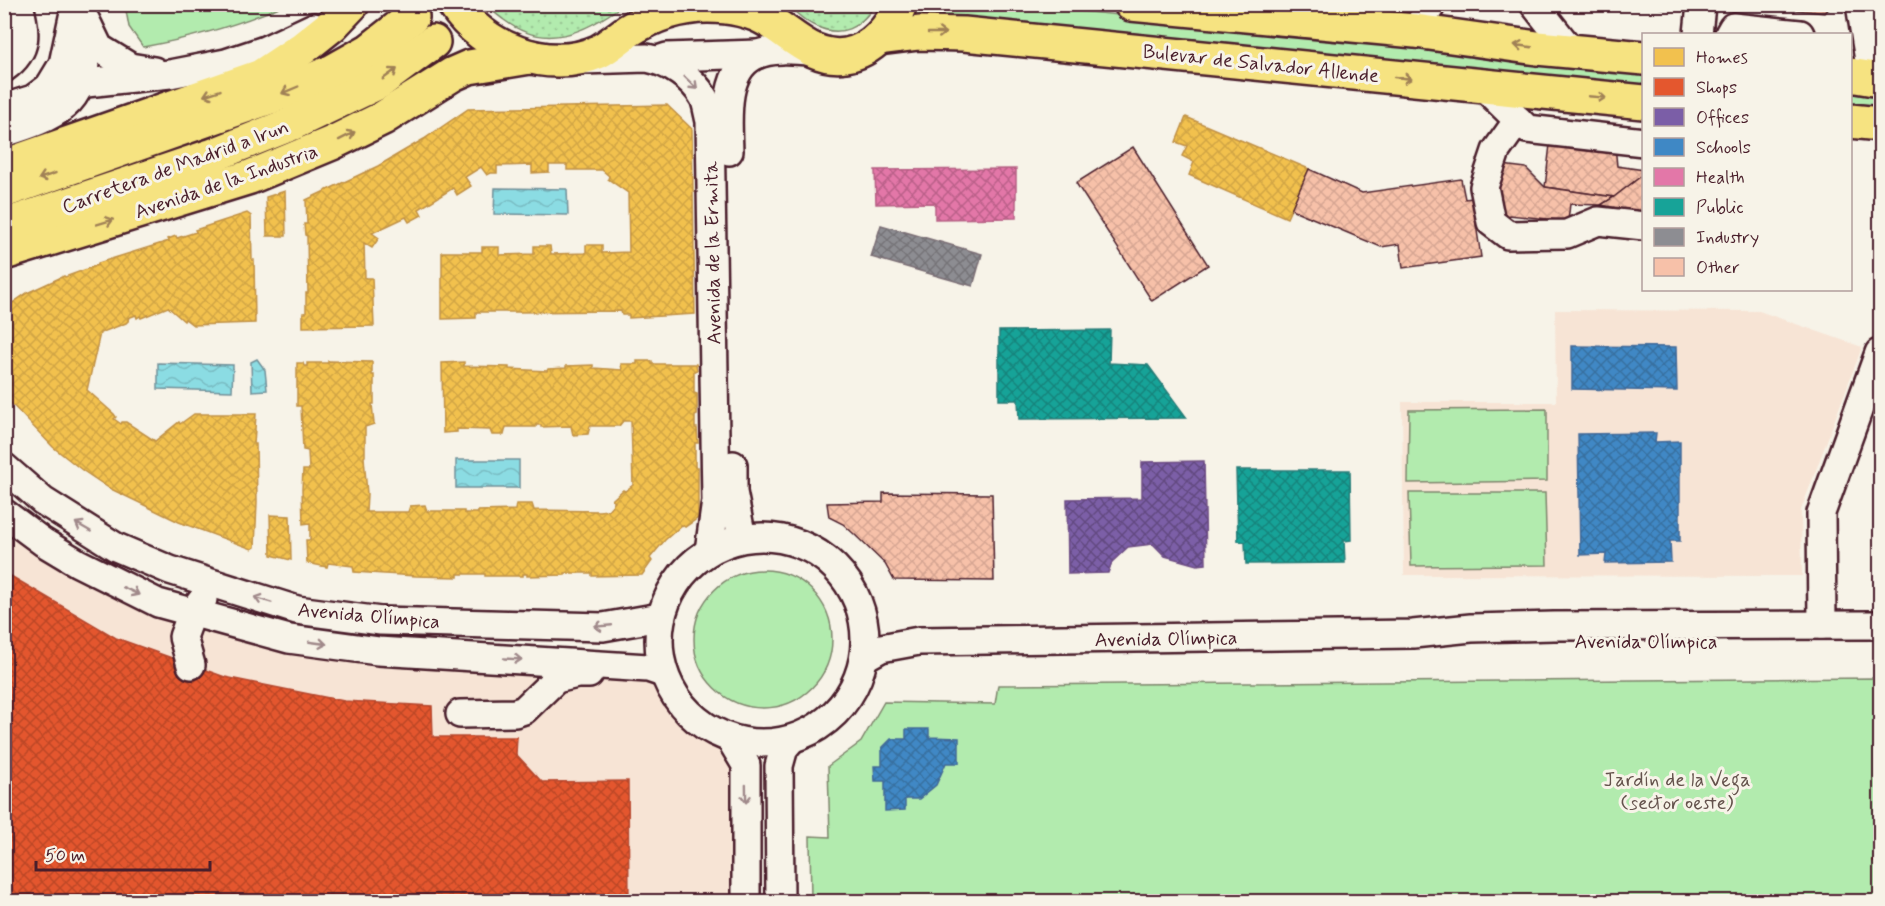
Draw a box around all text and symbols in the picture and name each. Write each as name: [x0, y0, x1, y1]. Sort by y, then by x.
one-way arrow: [927, 27, 947, 39]
legend: [1642, 33, 1852, 291]
street label: Bulevar de Salvador Allende: [1142, 39, 1380, 90]
one-way arrow: [1513, 41, 1533, 52]
text: Homes: [1696, 46, 1748, 70]
one-way arrow: [382, 67, 398, 80]
one-way arrow: [1392, 73, 1412, 84]
one-way arrow: [683, 76, 698, 90]
text: Shops: [1696, 76, 1737, 100]
one-way arrow: [282, 85, 300, 96]
one-way arrow: [203, 88, 222, 99]
one-way arrow: [1586, 92, 1606, 103]
text: Offices: [1696, 106, 1749, 130]
street label: Carretera de Madrid a Irun: [59, 114, 292, 221]
one-way arrow: [338, 129, 356, 141]
text: Schools: [1696, 136, 1751, 160]
street label: Avenida de la Industria: [131, 138, 322, 226]
street label: Avenida de la Ermita: [698, 160, 729, 345]
text: Health: [1696, 166, 1745, 190]
one-way arrow: [38, 172, 57, 183]
text: Public: [1696, 196, 1744, 220]
one-way arrow: [95, 216, 114, 227]
text: Industry: [1696, 226, 1759, 250]
text: Other: [1696, 256, 1740, 280]
one-way arrow: [75, 521, 92, 533]
one-way arrow: [122, 585, 140, 597]
one-way arrow: [254, 594, 273, 605]
street label: Avenida Olímpica: [297, 597, 441, 636]
one-way arrow: [593, 621, 613, 632]
street label: Avenida Olímpica: [1094, 625, 1238, 654]
street label: Avenida Olímpica: [1575, 629, 1717, 656]
one-way arrow: [308, 638, 328, 649]
one-way arrow: [502, 654, 522, 665]
park label: Jardín de la Vega (sector oeste): [1604, 767, 1750, 817]
one-way arrow: [741, 784, 752, 804]
scale bar: [36, 834, 210, 872]
text: 50 m: [45, 844, 85, 868]

